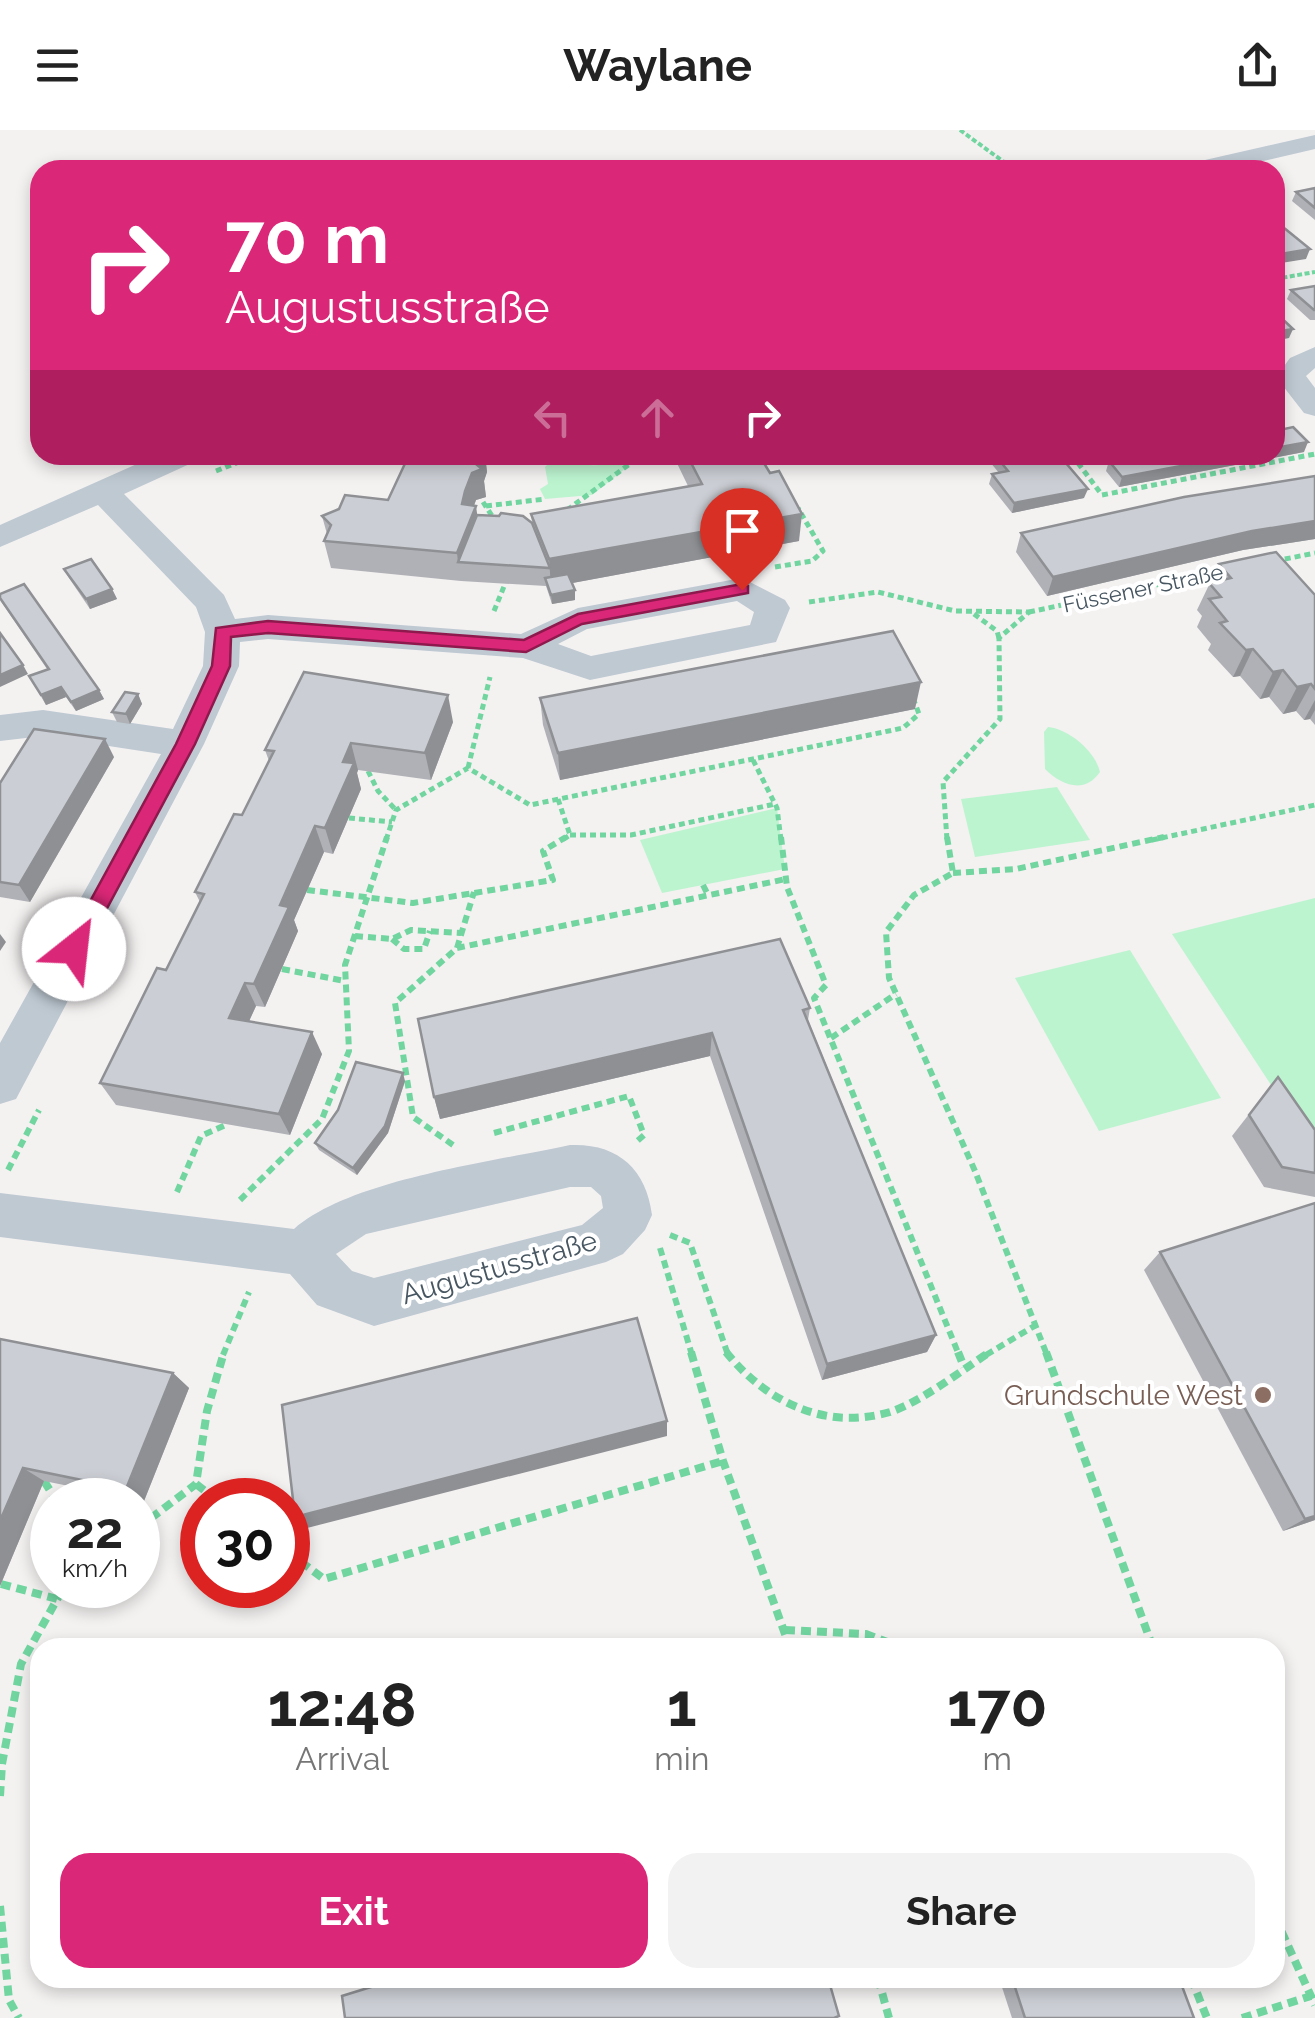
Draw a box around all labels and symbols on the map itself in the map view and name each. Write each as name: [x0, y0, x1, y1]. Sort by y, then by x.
pin: [700, 488, 785, 591]
street label: Füssener Straße: [1060, 558, 1226, 618]
position arrow: [22, 897, 126, 1001]
street label: Augustusstraße: [397, 1224, 601, 1311]
place label: Grundschule West: [1004, 1379, 1244, 1412]
marker: Grundschule West: [1252, 1384, 1274, 1406]
speed limit sign: 30: [180, 1478, 310, 1608]

